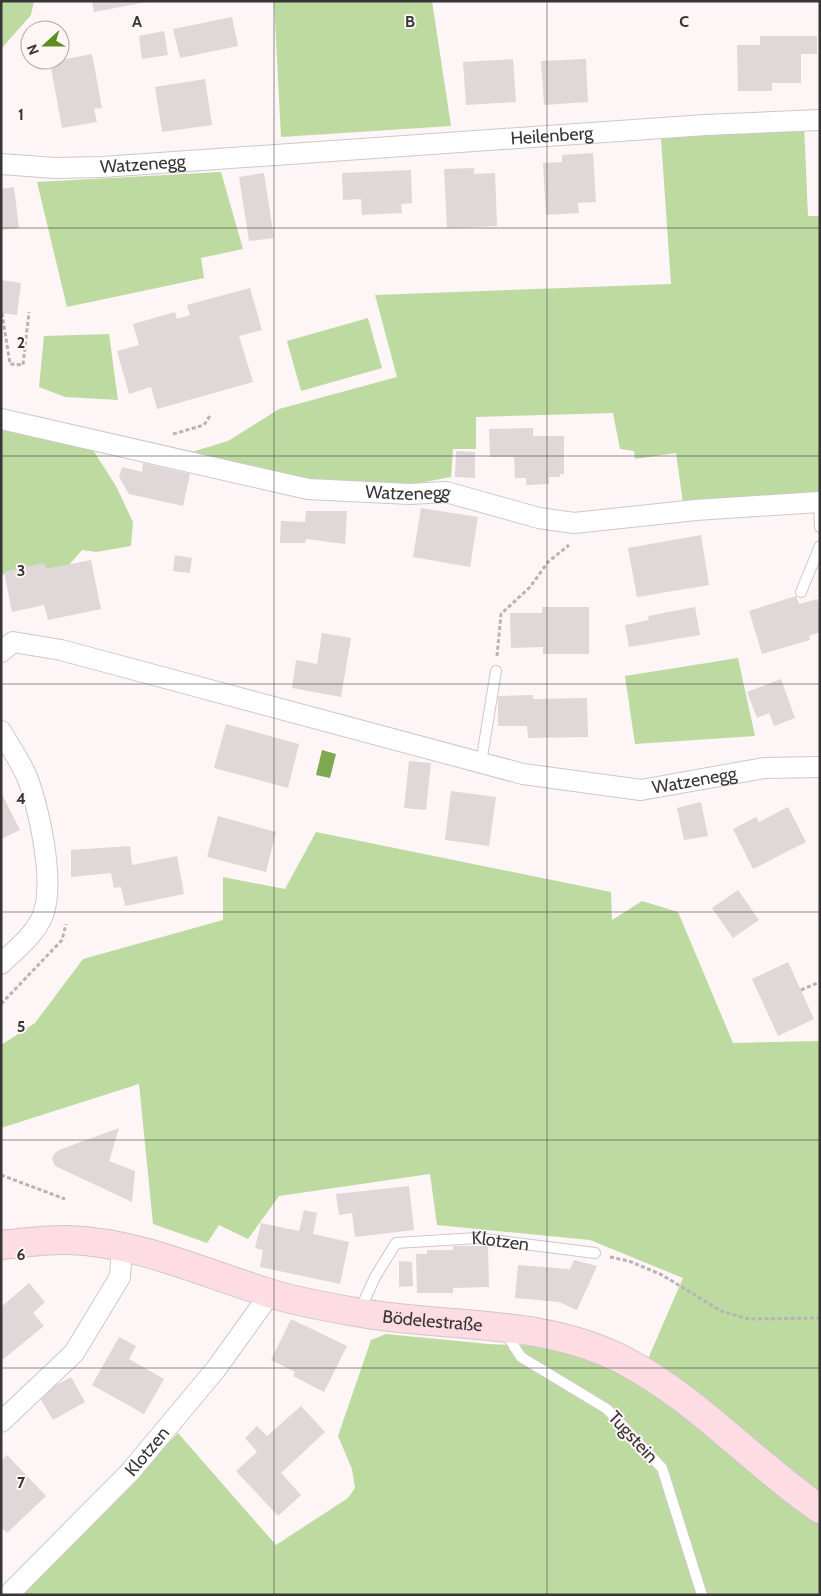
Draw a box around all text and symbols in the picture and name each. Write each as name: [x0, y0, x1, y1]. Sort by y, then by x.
text: A: [132, 12, 142, 31]
text: B: [405, 12, 415, 31]
text: C: [679, 12, 689, 31]
north arrow: [20, 20, 70, 70]
text: N: [23, 42, 43, 58]
text: 1: [18, 105, 24, 124]
street label: Heilenberg: [510, 122, 595, 150]
street label: Watzenegg: [99, 150, 187, 178]
text: 2: [17, 333, 25, 352]
street label: Watzenegg: [365, 480, 455, 505]
text: 3: [17, 561, 25, 580]
street label: Watzenegg: [650, 762, 740, 799]
text: 4: [16, 789, 26, 808]
text: 5: [17, 1017, 25, 1036]
street label: Klotzen: [471, 1227, 531, 1256]
text: 6: [17, 1245, 26, 1264]
street label: Bödelestraße: [381, 1305, 484, 1336]
street label: Tugstein: [603, 1406, 663, 1468]
street label: Klotzen: [120, 1422, 174, 1481]
text: 7: [17, 1473, 26, 1492]

